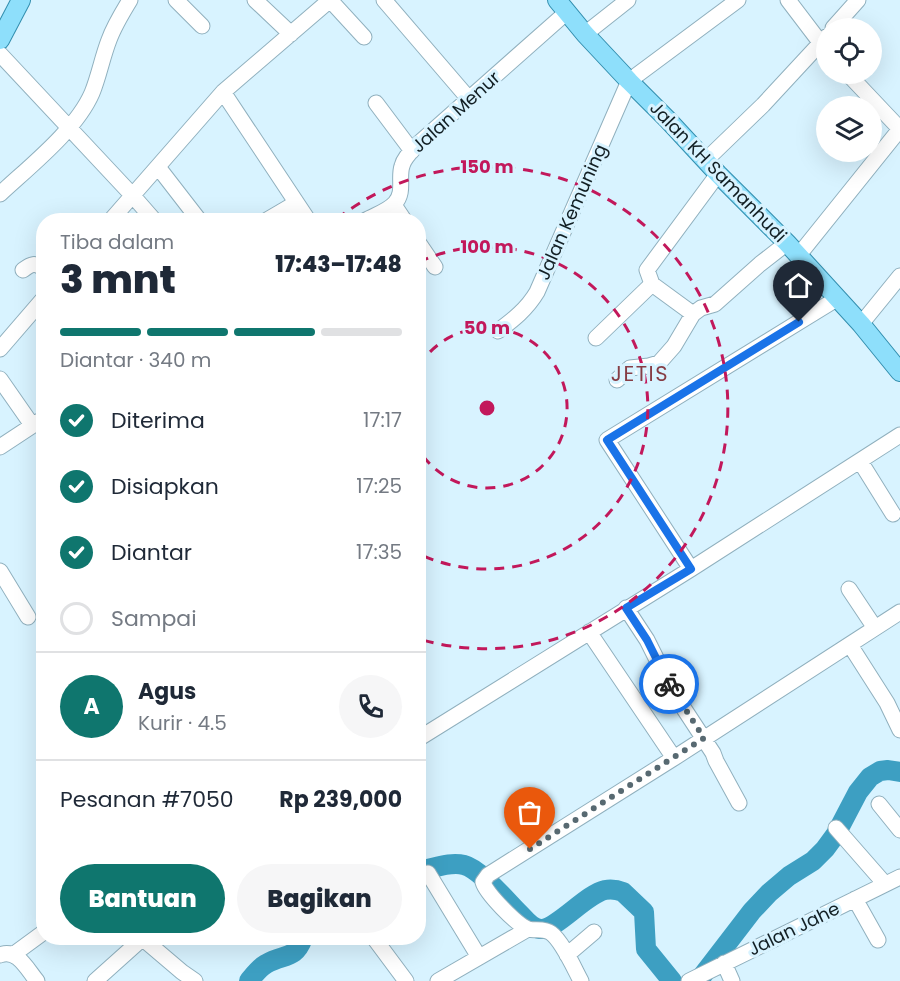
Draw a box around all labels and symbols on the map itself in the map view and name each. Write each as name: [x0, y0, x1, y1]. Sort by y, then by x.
street label: Jalan Menur: [406, 65, 505, 158]
street label: Jalan KH Samanhudi: [644, 96, 792, 248]
street label: Jalan Kemuning: [530, 140, 613, 284]
text: 150 m: [460, 154, 514, 179]
text: 100 m: [460, 234, 514, 259]
pin: [773, 260, 824, 322]
text: 50 m: [464, 315, 510, 340]
district label: JETIS: [611, 359, 669, 388]
centre of rings: [477, 398, 497, 418]
courier: [639, 654, 699, 714]
pin: [504, 787, 555, 849]
street label: Jalan Jahe: [744, 896, 844, 961]

